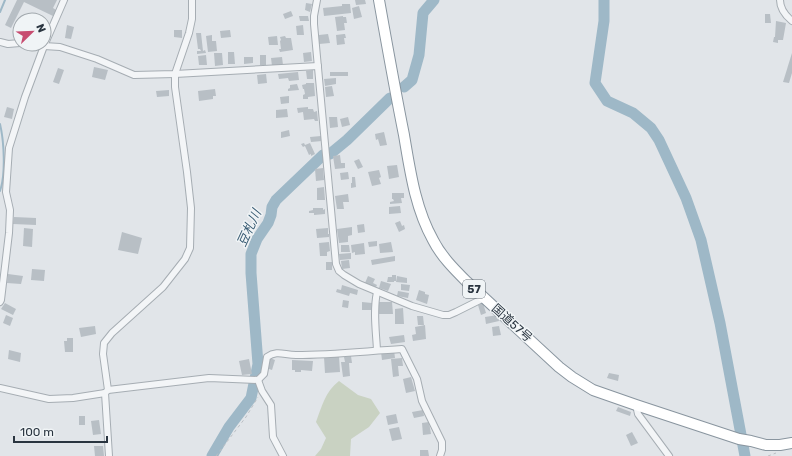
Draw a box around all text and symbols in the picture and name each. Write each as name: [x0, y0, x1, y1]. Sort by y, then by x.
north arrow: [12, 12, 52, 52]
text: N: [33, 22, 48, 35]
water label: 豆札川: [234, 205, 265, 249]
road number: 57: [463, 280, 485, 298]
street label: 国道57号: [489, 301, 535, 345]
scale bar: [14, 418, 107, 444]
text: 100 m: [20, 425, 54, 439]

